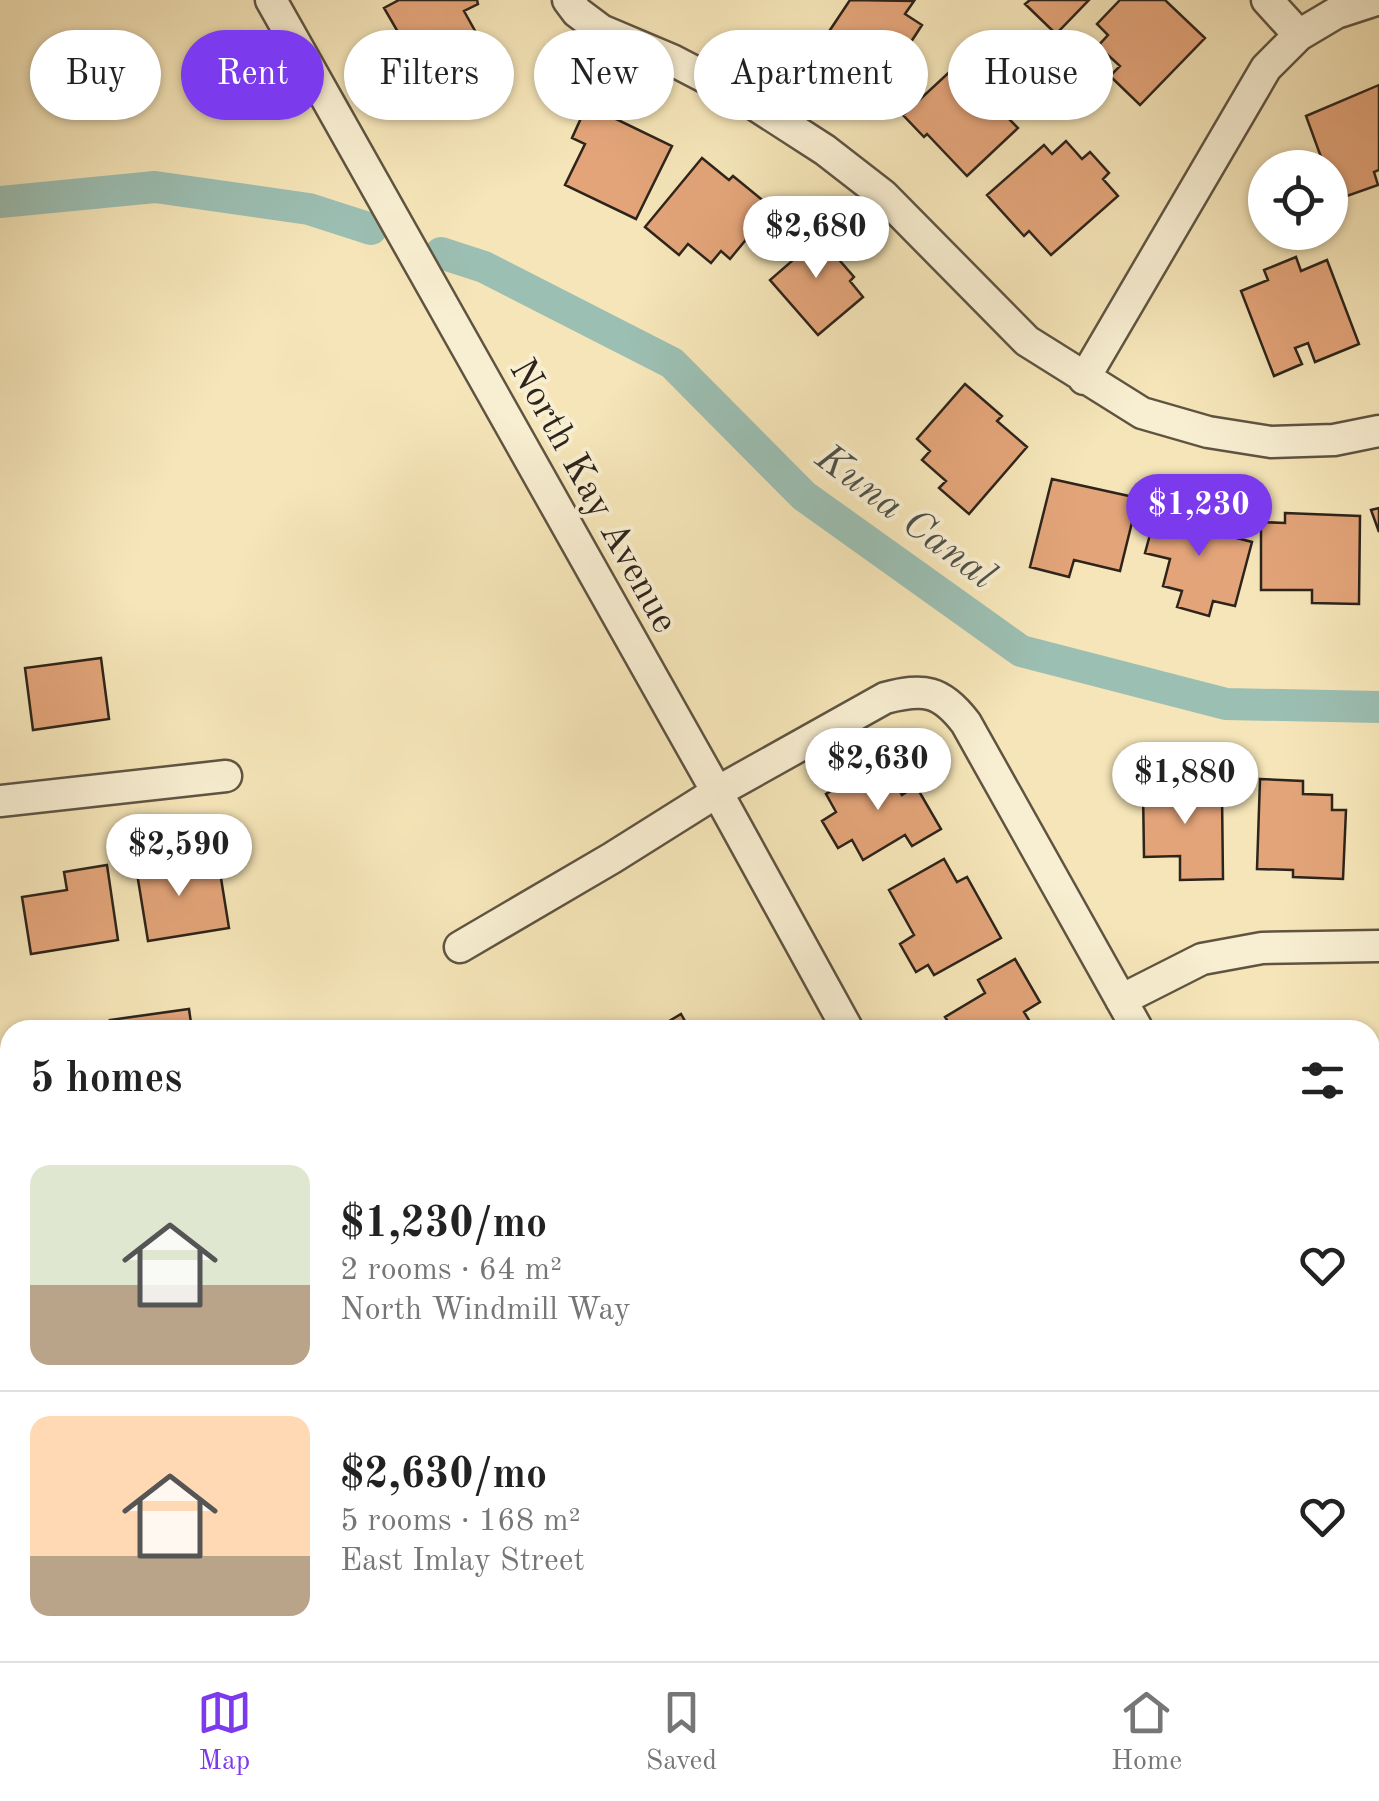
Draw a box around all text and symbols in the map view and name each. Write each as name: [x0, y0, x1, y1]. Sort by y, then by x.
chip: Buy: [30, 30, 161, 120]
chip: Rent: [181, 30, 324, 120]
chip: Filters: [344, 30, 514, 120]
chip: New: [534, 30, 674, 120]
chip: Apartment: [694, 30, 928, 120]
chip: House: [948, 30, 1113, 120]
map controls: [1248, 150, 1348, 250]
button: locate: [1248, 150, 1348, 250]
pin: $2,680: [735, 196, 897, 281]
text: $2,680: [765, 212, 867, 244]
street label: North Kay Avenue: [501, 353, 683, 640]
water label: Kuna Canal: [807, 438, 1002, 598]
pin: $1,230: [1118, 474, 1280, 559]
text: $1,230: [1148, 490, 1250, 522]
pin: $2,630: [797, 728, 959, 813]
pin: $1,880: [1104, 742, 1266, 827]
text: $2,630: [827, 744, 929, 776]
text: $1,880: [1134, 758, 1236, 790]
pin: $2,590: [98, 814, 260, 899]
text: $2,590: [128, 830, 230, 862]
icon: filters: [1295, 1053, 1350, 1108]
text: 5 homes: [30, 1059, 182, 1101]
text: $1,230/mo: [340, 1204, 547, 1246]
icon: home: [110, 1205, 230, 1325]
icon: heart: [1295, 1238, 1350, 1293]
text: 2 rooms · 64 m²: [340, 1255, 562, 1287]
text: North Windmill Way: [340, 1295, 631, 1327]
text: $2,630/mo: [340, 1455, 547, 1497]
icon: home: [110, 1456, 230, 1576]
icon: heart: [1295, 1489, 1350, 1544]
text: 5 rooms · 168 m²: [340, 1506, 581, 1538]
text: East Imlay Street: [340, 1546, 585, 1578]
tab: Map: [197, 1685, 252, 1780]
tab: Saved: [646, 1685, 717, 1780]
tab: Home: [1111, 1685, 1182, 1780]

